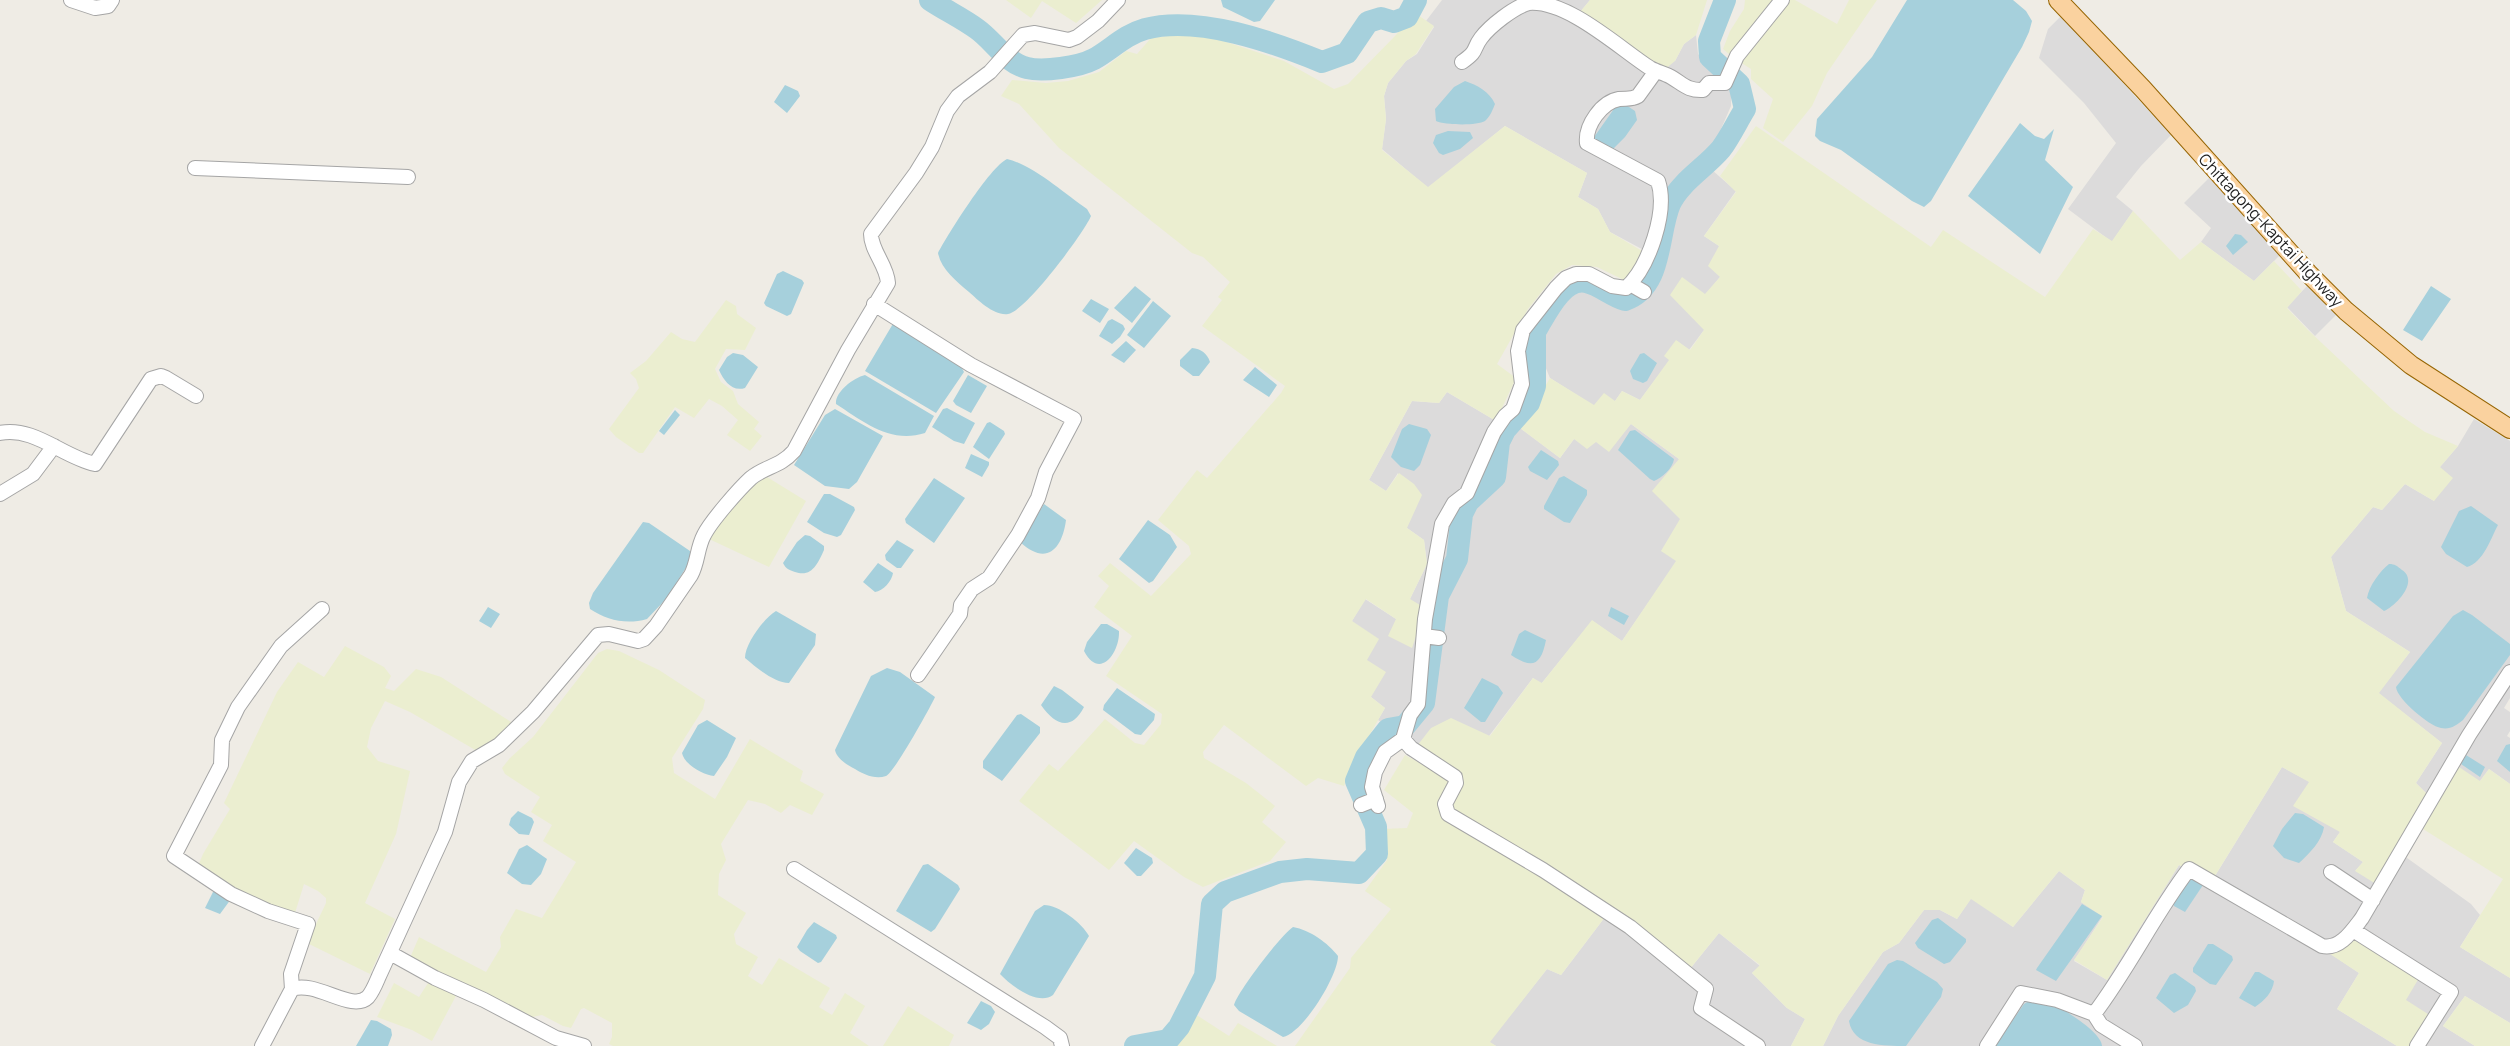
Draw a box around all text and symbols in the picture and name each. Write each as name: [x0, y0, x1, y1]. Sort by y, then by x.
street label: Chittagong-Kaptai Highway: [2194, 148, 2348, 312]

